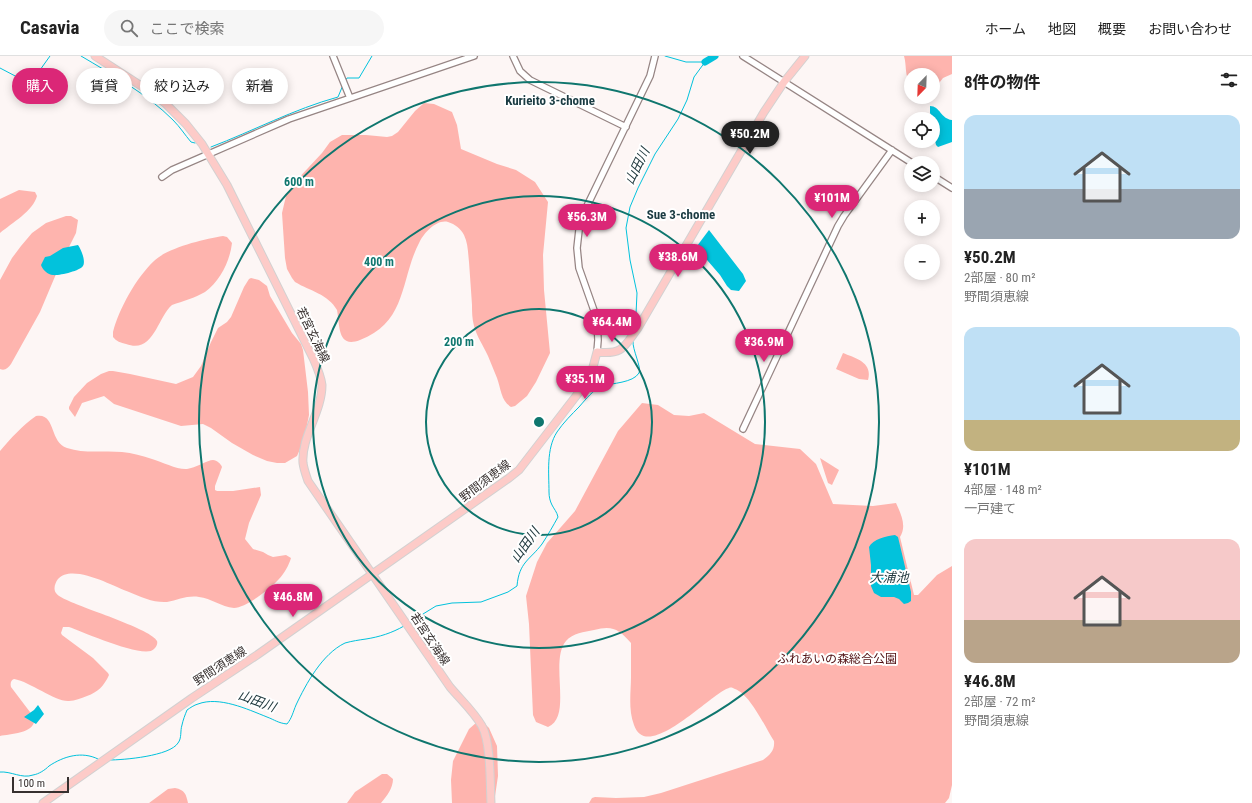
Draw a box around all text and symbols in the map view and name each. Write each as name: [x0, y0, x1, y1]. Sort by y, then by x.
search box: [104, 10, 384, 46]
text: Casavia: [20, 16, 80, 39]
icon: search: [118, 17, 140, 39]
text: ここで検索: [150, 20, 225, 38]
text: ホーム: [984, 21, 1026, 37]
text: 地図: [1048, 21, 1076, 37]
text: 概要: [1098, 21, 1126, 37]
text: お問い合わせ: [1148, 21, 1232, 37]
chip: 購入: [12, 68, 68, 104]
chip: 賃貸: [76, 68, 132, 104]
chip: 絞り込み: [140, 68, 224, 104]
chip: 新着: [232, 68, 288, 104]
north arrow: [904, 68, 940, 104]
map controls: [904, 68, 940, 280]
icon: filters: [1218, 69, 1240, 91]
text: 8件の物件: [964, 72, 1041, 92]
district label: Kurieito 3-chome: [505, 93, 595, 108]
button: locate: [904, 112, 940, 148]
pin: ¥50.2M: [717, 121, 783, 155]
text: ¥50.2M: [730, 126, 770, 141]
icon: home: [1066, 141, 1138, 213]
water label: 山田川: [622, 143, 653, 187]
button: layers: [904, 156, 940, 192]
text: 600 m: [284, 175, 314, 189]
pin: ¥101M: [804, 185, 860, 219]
text: ¥101M: [814, 190, 850, 205]
button: +: [904, 200, 940, 236]
pin: ¥56.3M: [554, 204, 620, 238]
district label: Sue 3-chome: [647, 207, 715, 222]
text: ¥56.3M: [567, 209, 607, 224]
pin: ¥38.6M: [645, 244, 711, 278]
button: −: [904, 244, 940, 280]
text: ¥50.2M: [964, 247, 1016, 267]
text: ¥38.6M: [658, 249, 698, 264]
text: 400 m: [364, 255, 394, 269]
text: 2部屋 · 80 m²: [964, 270, 1035, 285]
text: 野間須恵線: [964, 289, 1029, 304]
street label: 若宮玄海線: [294, 305, 332, 365]
pin: ¥64.4M: [579, 309, 645, 343]
text: ¥64.4M: [592, 314, 632, 329]
pin: ¥36.9M: [731, 329, 797, 363]
text: ¥36.9M: [744, 334, 784, 349]
text: 200 m: [444, 335, 474, 349]
icon: home: [1066, 353, 1138, 425]
pin: ¥35.1M: [552, 366, 618, 400]
text: ¥35.1M: [565, 371, 605, 386]
centre of rings: [532, 415, 546, 429]
street label: 野間須恵線: [457, 457, 513, 505]
text: ¥101M: [964, 459, 1011, 479]
text: 4部屋 · 148 m²: [964, 482, 1042, 497]
text: 一戸建て: [964, 501, 1016, 516]
water label: 山田川: [508, 523, 543, 565]
icon: home: [1066, 565, 1138, 637]
water label: 大浦池: [869, 570, 910, 585]
pin: ¥46.8M: [260, 584, 326, 618]
text: ¥46.8M: [273, 589, 313, 604]
street label: 若宮玄海線: [407, 610, 453, 668]
street label: 野間須恵線: [191, 644, 249, 688]
park label: ふれあいの森総合公園: [777, 652, 897, 666]
text: ¥46.8M: [964, 671, 1016, 691]
water label: 山田川: [236, 687, 280, 715]
text: 2部屋 · 72 m²: [964, 694, 1035, 709]
text: 野間須恵線: [964, 713, 1029, 728]
scale bar: [12, 775, 69, 794]
text: 100 m: [18, 777, 45, 790]

